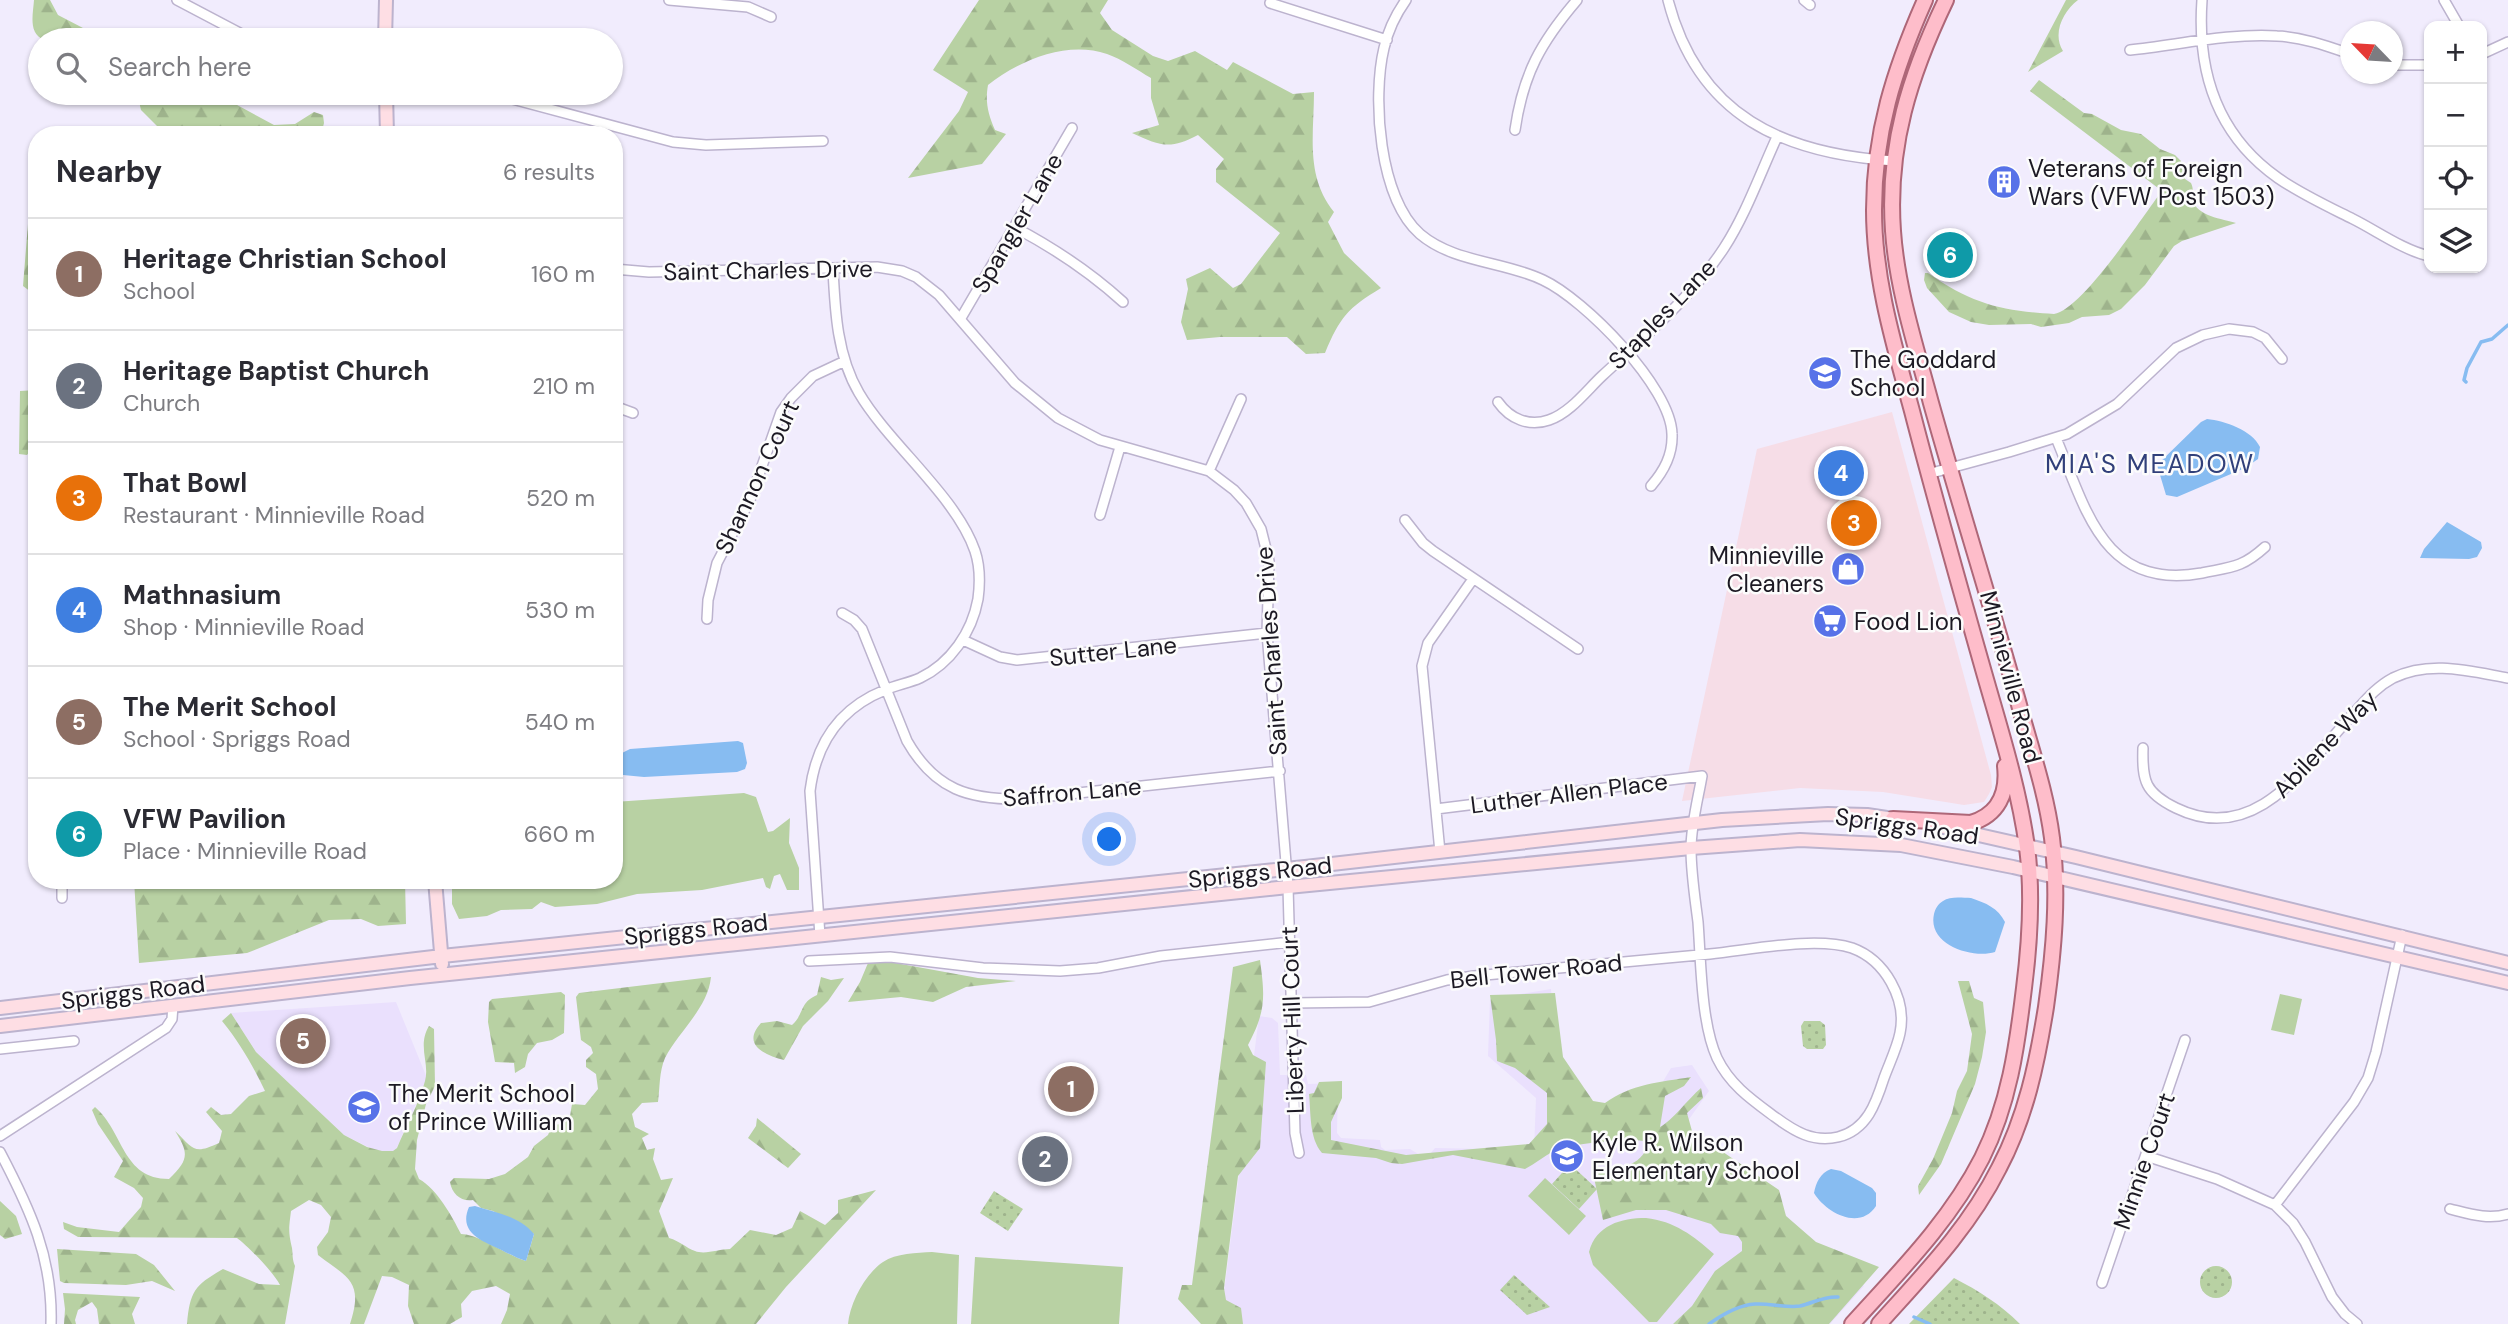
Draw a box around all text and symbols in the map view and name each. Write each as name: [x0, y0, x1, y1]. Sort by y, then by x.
north arrow: [2340, 21, 2403, 84]
map controls: [2424, 21, 2487, 273]
button: +: [2424, 21, 2487, 84]
search box: [28, 28, 623, 105]
icon: search: [52, 48, 90, 86]
text: Search here: [108, 50, 251, 84]
button: −: [2424, 84, 2487, 147]
street label: Spangler Lane: [964, 147, 1070, 299]
button: locate: [2424, 147, 2487, 210]
text: Nearby: [56, 152, 162, 191]
place label: Veterans of Foreign Wars (VFW Post 1503): [2028, 153, 2274, 212]
text: 6 results: [503, 157, 595, 187]
building icon: Veterans of Foreign Wars (VFW Post 1503): [1985, 163, 2023, 201]
button: layers: [2424, 210, 2487, 273]
pin: 6: [1927, 229, 1973, 281]
text: Heritage Christian School: [123, 242, 447, 276]
street label: Staples Lane: [1602, 252, 1722, 376]
street label: Saint Charles Drive: [663, 253, 873, 287]
text: 1: [75, 259, 83, 289]
text: 160 m: [531, 259, 595, 289]
text: School: [123, 276, 195, 306]
place label: The Goddard School: [1850, 344, 1996, 403]
text: Heritage Baptist Church: [123, 354, 429, 388]
school or university icon: The Goddard School: [1806, 354, 1844, 392]
text: 2: [72, 371, 86, 401]
text: 210 m: [532, 371, 595, 401]
text: Church: [123, 388, 200, 418]
street label: Shannon Court: [708, 395, 806, 559]
pin: 4: [1818, 447, 1864, 499]
district label: MIA'S MEADOW: [2045, 447, 2255, 481]
text: That Bowl: [123, 466, 247, 500]
text: 3: [72, 483, 86, 513]
text: 520 m: [526, 483, 595, 513]
pin: 3: [1831, 497, 1877, 549]
text: Restaurant · Minnieville Road: [123, 500, 425, 530]
place label: Minnieville Cleaners: [1709, 540, 1824, 599]
street label: Saint Charles Drive: [1248, 545, 1294, 757]
shop icon: Minnieville Cleaners: [1829, 550, 1867, 588]
text: Mathnasium: [123, 578, 281, 612]
street label: Minnieville Road: [1973, 587, 2049, 767]
text: 4: [72, 595, 86, 625]
text: 530 m: [525, 595, 595, 625]
supermarket icon: Food Lion: [1811, 602, 1849, 640]
place label: Food Lion: [1854, 606, 1963, 637]
text: Shop · Minnieville Road: [123, 612, 364, 642]
street label: Sutter Lane: [1048, 629, 1178, 673]
street label: Abilene Way: [2266, 684, 2384, 804]
text: The Merit School: [123, 690, 336, 724]
text: 5: [72, 707, 86, 737]
text: 540 m: [525, 707, 595, 737]
text: School · Spriggs Road: [123, 724, 351, 754]
street label: Luther Allen Place: [1469, 766, 1669, 820]
street label: Saffron Lane: [1001, 770, 1143, 814]
street label: Spriggs Road: [1833, 801, 1981, 851]
text: VFW Pavilion: [123, 802, 286, 836]
text: 6: [72, 819, 86, 849]
text: 660 m: [524, 819, 595, 849]
your location: [1092, 822, 1126, 856]
text: Place · Minnieville Road: [123, 836, 367, 866]
street label: Spriggs Road: [1186, 849, 1334, 895]
street label: Spriggs Road: [622, 906, 770, 952]
street label: Liberty Hill Court: [1273, 926, 1311, 1114]
street label: Bell Tower Road: [1448, 947, 1624, 995]
street label: Spriggs Road: [59, 968, 207, 1016]
pin: 5: [280, 1015, 326, 1067]
pin: 1: [1048, 1063, 1094, 1115]
place label: The Merit School of Prince William: [388, 1078, 575, 1137]
school or university icon: The Merit School of Prince William: [345, 1088, 383, 1126]
street label: Minnie Court: [2106, 1088, 2182, 1234]
place label: Kyle R. Wilson Elementary School: [1592, 1127, 1800, 1186]
pin: 2: [1022, 1133, 1068, 1185]
school or university icon: Kyle R. Wilson Elementary School: [1548, 1137, 1586, 1175]

